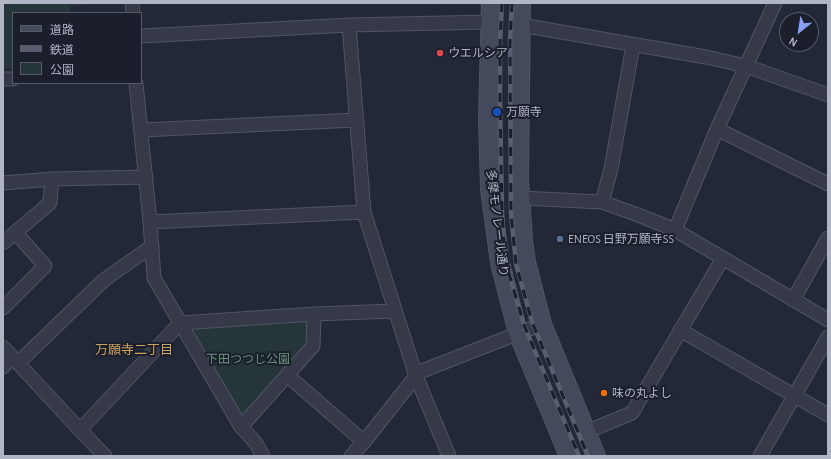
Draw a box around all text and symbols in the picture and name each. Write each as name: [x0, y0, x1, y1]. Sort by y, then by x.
legend: [12, 12, 142, 84]
north arrow: [779, 12, 819, 52]
text: 道路: [50, 24, 74, 36]
text: N: [787, 35, 799, 49]
text: 鉄道: [50, 44, 74, 56]
place label: ウエルシア: [448, 46, 508, 60]
marker: ウエルシア: [435, 48, 445, 58]
text: 公園: [50, 64, 74, 76]
place label: 万願寺: [506, 105, 542, 119]
marker: 万願寺: [491, 106, 503, 118]
street label: 多摩モノレール通り: [483, 169, 511, 277]
place label: ENEOS 日野万願寺SS: [568, 232, 674, 246]
marker: ENEOS 日野万願寺SS: [555, 234, 565, 244]
district label: 万願寺二丁目: [95, 342, 173, 358]
park label: 下田つつじ公園: [206, 352, 290, 366]
place label: 味の丸よし: [612, 386, 672, 400]
marker: 味の丸よし: [599, 388, 609, 398]

